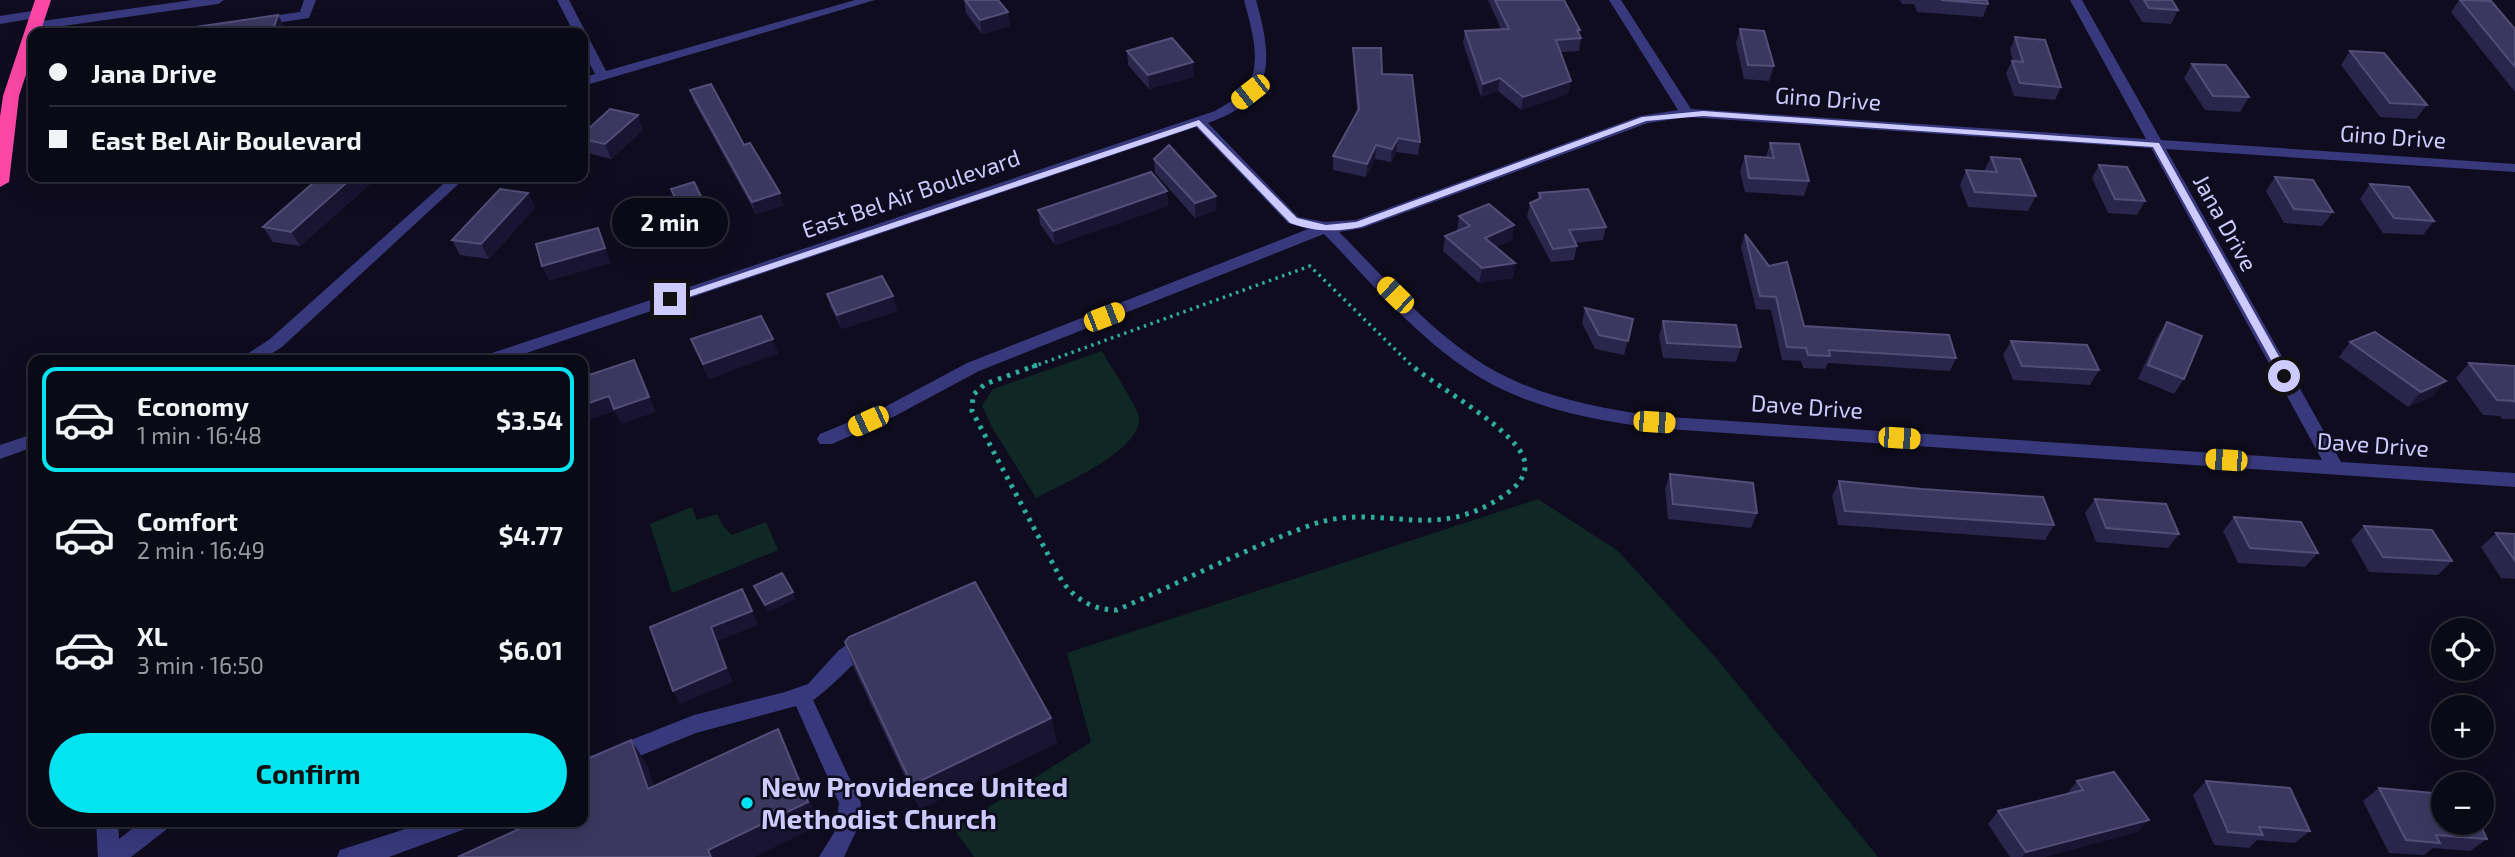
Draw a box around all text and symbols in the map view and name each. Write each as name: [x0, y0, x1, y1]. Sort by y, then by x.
text: Jana Drive: [91, 57, 217, 88]
car: [1227, 71, 1274, 113]
street label: Gino Drive: [1774, 80, 1882, 116]
street label: Gino Drive: [2339, 118, 2447, 154]
text: East Bel Air Boulevard: [91, 124, 362, 155]
street label: East Bel Air Boulevard: [798, 143, 1023, 244]
street label: Jana Drive: [2188, 169, 2264, 276]
callout: 2 min: [612, 198, 728, 246]
text: 2 min: [641, 208, 699, 236]
car: [1373, 273, 1418, 317]
route end: [654, 283, 686, 315]
car: [1081, 300, 1128, 334]
route start: [2268, 360, 2300, 392]
icon: car: [53, 388, 116, 451]
street label: Dave Drive: [1750, 388, 1864, 424]
text: Economy: [137, 390, 249, 421]
car: [845, 403, 892, 439]
text: $3.54: [496, 404, 563, 435]
car: [1633, 410, 1676, 434]
text: 1 min · 16:48: [137, 421, 262, 449]
car: [1878, 426, 1921, 450]
street label: Dave Drive: [2316, 426, 2430, 462]
car: [2205, 448, 2248, 472]
icon: car: [53, 503, 116, 566]
text: Comfort: [137, 505, 238, 536]
text: $4.77: [498, 519, 563, 550]
text: 2 min · 16:49: [137, 536, 265, 564]
icon: car: [53, 618, 116, 681]
map controls: [2431, 618, 2494, 835]
button: locate: [2431, 618, 2494, 681]
text: XL: [137, 620, 168, 651]
text: $6.01: [499, 634, 563, 665]
text: 3 min · 16:50: [137, 651, 264, 679]
button: +: [2431, 695, 2494, 758]
button: Confirm: [49, 733, 567, 813]
place label: New Providence United Methodist Church: [761, 769, 1068, 835]
button: −: [2431, 772, 2494, 835]
marker: New Providence United Methodist Church: [739, 795, 755, 811]

